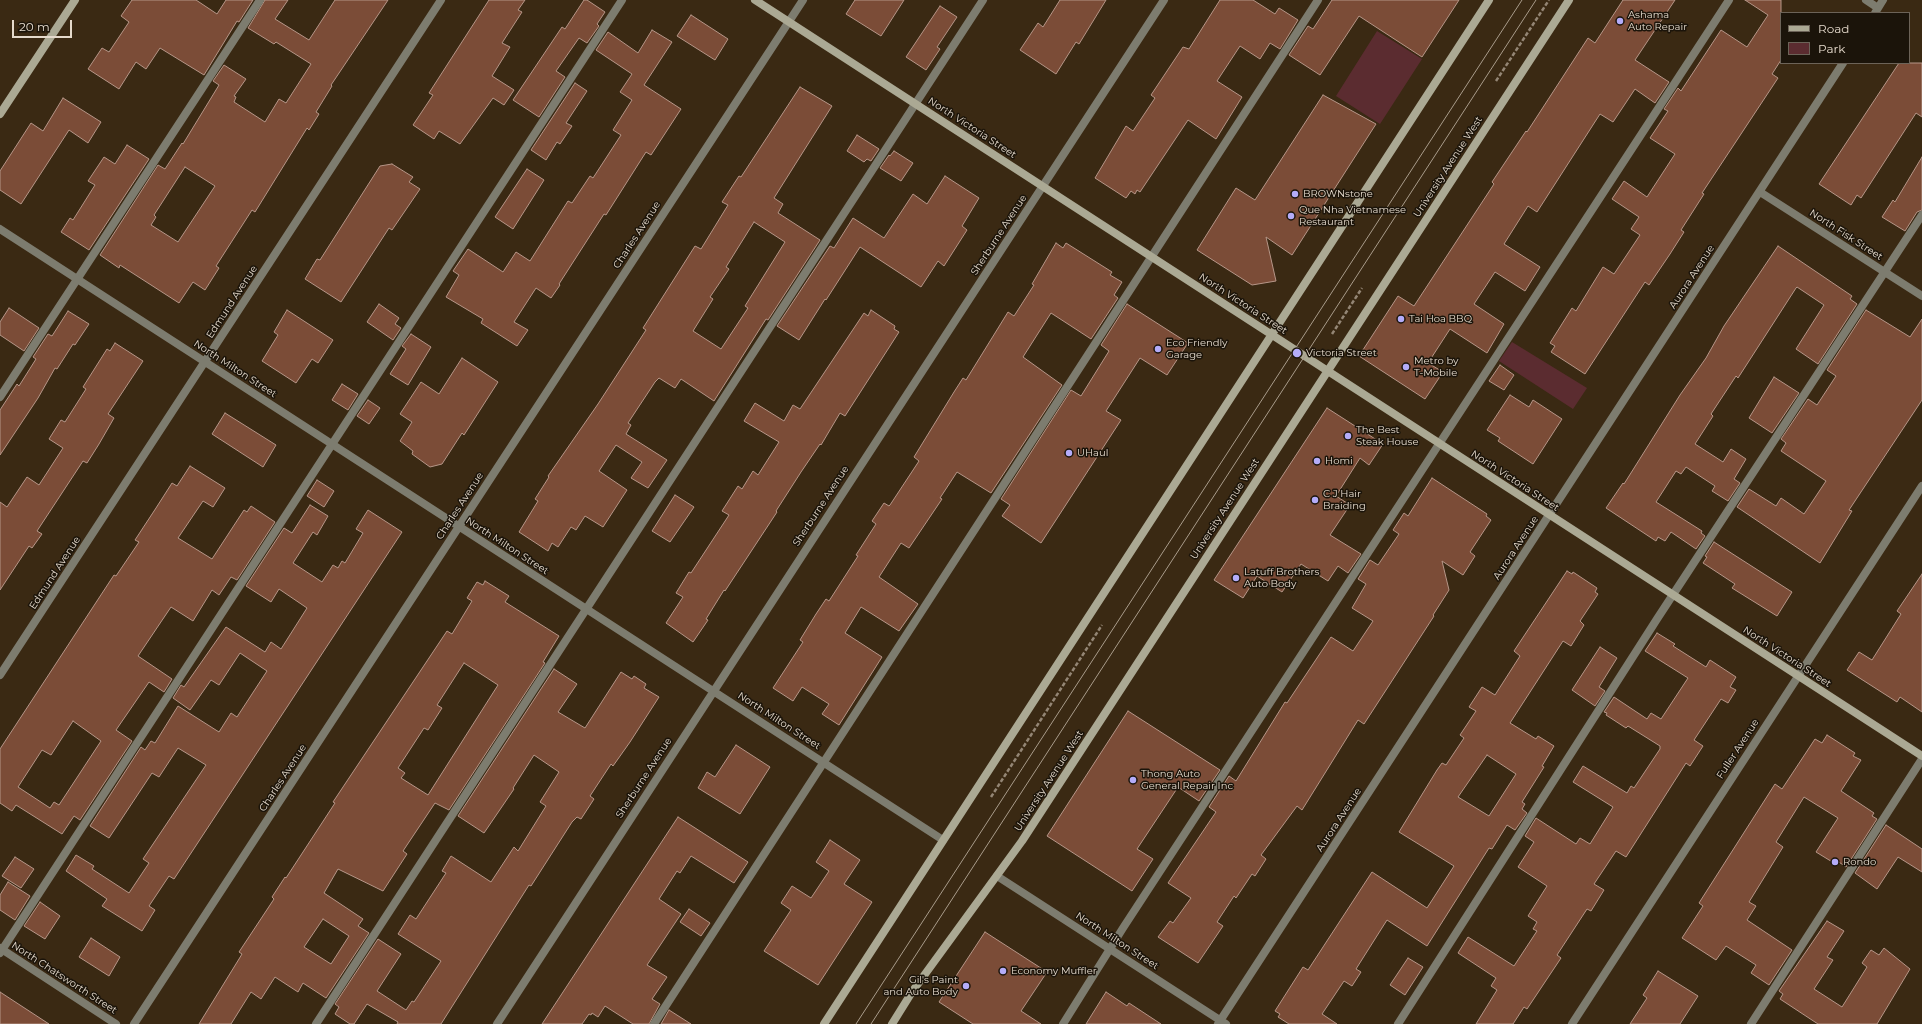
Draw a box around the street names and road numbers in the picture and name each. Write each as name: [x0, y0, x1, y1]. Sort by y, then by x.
street label: North Victoria Street: [926, 95, 1018, 161]
street label: University Avenue West: [1411, 114, 1485, 220]
street label: Sherburne Avenue: [969, 193, 1029, 277]
street label: Charles Avenue: [611, 199, 663, 271]
street label: North Fisk Street: [1807, 207, 1885, 263]
street label: Aurora Avenue: [1667, 243, 1717, 311]
street label: Edmund Avenue: [204, 263, 260, 341]
street label: North Victoria Street: [1197, 271, 1289, 337]
street label: North Milton Street: [191, 338, 279, 400]
street label: North Victoria Street: [1469, 448, 1561, 514]
street label: University Avenue West: [1188, 456, 1262, 562]
street label: Sherburne Avenue: [791, 464, 851, 548]
street label: Charles Avenue: [434, 470, 486, 542]
street label: Aurora Avenue: [1491, 514, 1541, 582]
street label: North Milton Street: [463, 515, 551, 577]
street label: Edmund Avenue: [27, 534, 83, 612]
street label: North Victoria Street: [1741, 624, 1833, 690]
street label: North Milton Street: [735, 690, 823, 752]
street label: Fuller Avenue: [1714, 717, 1762, 781]
street label: University Avenue West: [1012, 728, 1086, 834]
street label: Sherburne Avenue: [614, 736, 674, 820]
street label: Charles Avenue: [257, 742, 309, 814]
street label: Aurora Avenue: [1314, 786, 1364, 854]
street label: North Milton Street: [1073, 910, 1161, 972]
street label: North Chatsworth Street: [9, 939, 119, 1017]

